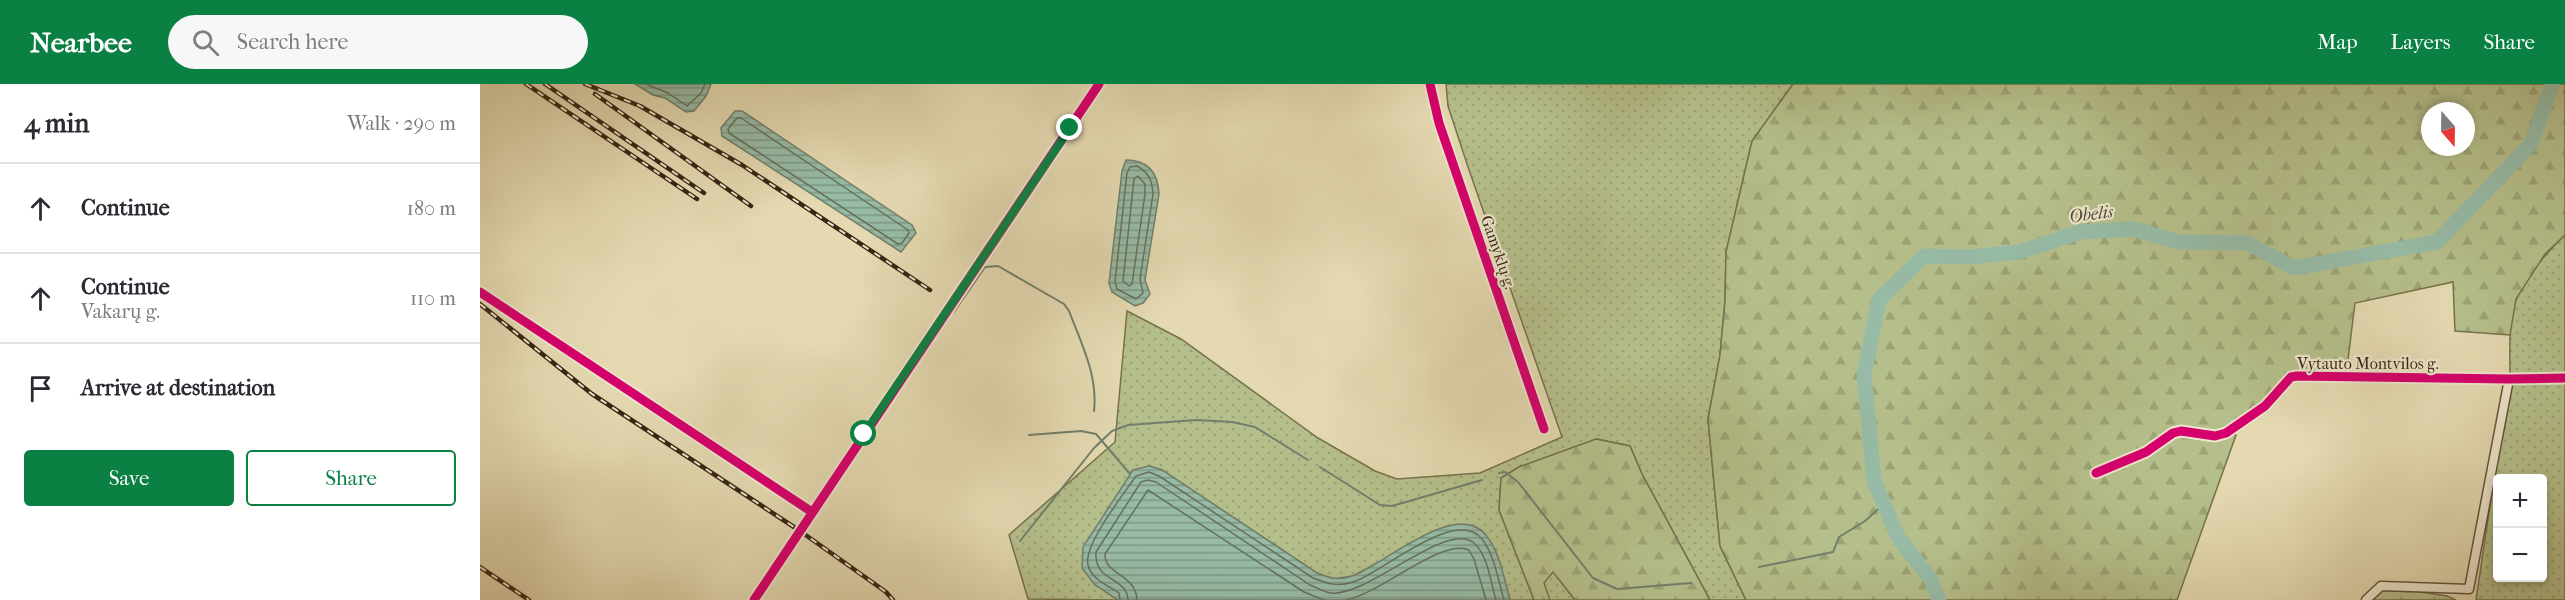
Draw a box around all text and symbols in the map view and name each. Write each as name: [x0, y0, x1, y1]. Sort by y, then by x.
search box: [168, 15, 588, 69]
text: Nearbee: [30, 26, 132, 59]
icon: search: [189, 26, 222, 59]
text: Search here: [237, 29, 348, 55]
text: Map: [2317, 30, 2358, 54]
text: Layers: [2391, 30, 2450, 54]
text: Share: [2483, 30, 2535, 54]
north arrow: [2421, 102, 2475, 156]
text: 4 min: [24, 108, 89, 139]
text: Walk · 290 m: [347, 112, 456, 135]
route end: [1056, 114, 1082, 140]
icon: ahead: [24, 192, 57, 225]
text: Continue: [81, 195, 170, 221]
text: 180 m: [407, 197, 456, 220]
water label: Obelis: [2068, 201, 2115, 228]
street label: Gamyklų g.: [1477, 213, 1520, 291]
text: Continue: [81, 274, 170, 300]
icon: ahead: [24, 282, 57, 315]
text: 110 m: [410, 287, 456, 310]
text: Vakarų g.: [81, 300, 160, 323]
street label: Vytauto Montvilos g.: [2296, 354, 2439, 373]
icon: arrive: [24, 372, 57, 405]
text: Arrive at destination: [81, 375, 275, 401]
route start: [850, 420, 876, 446]
button: Save: [24, 450, 234, 506]
button: Share: [246, 450, 456, 506]
map controls: [2493, 474, 2547, 582]
button: +: [2493, 474, 2547, 528]
button: −: [2493, 528, 2547, 582]

